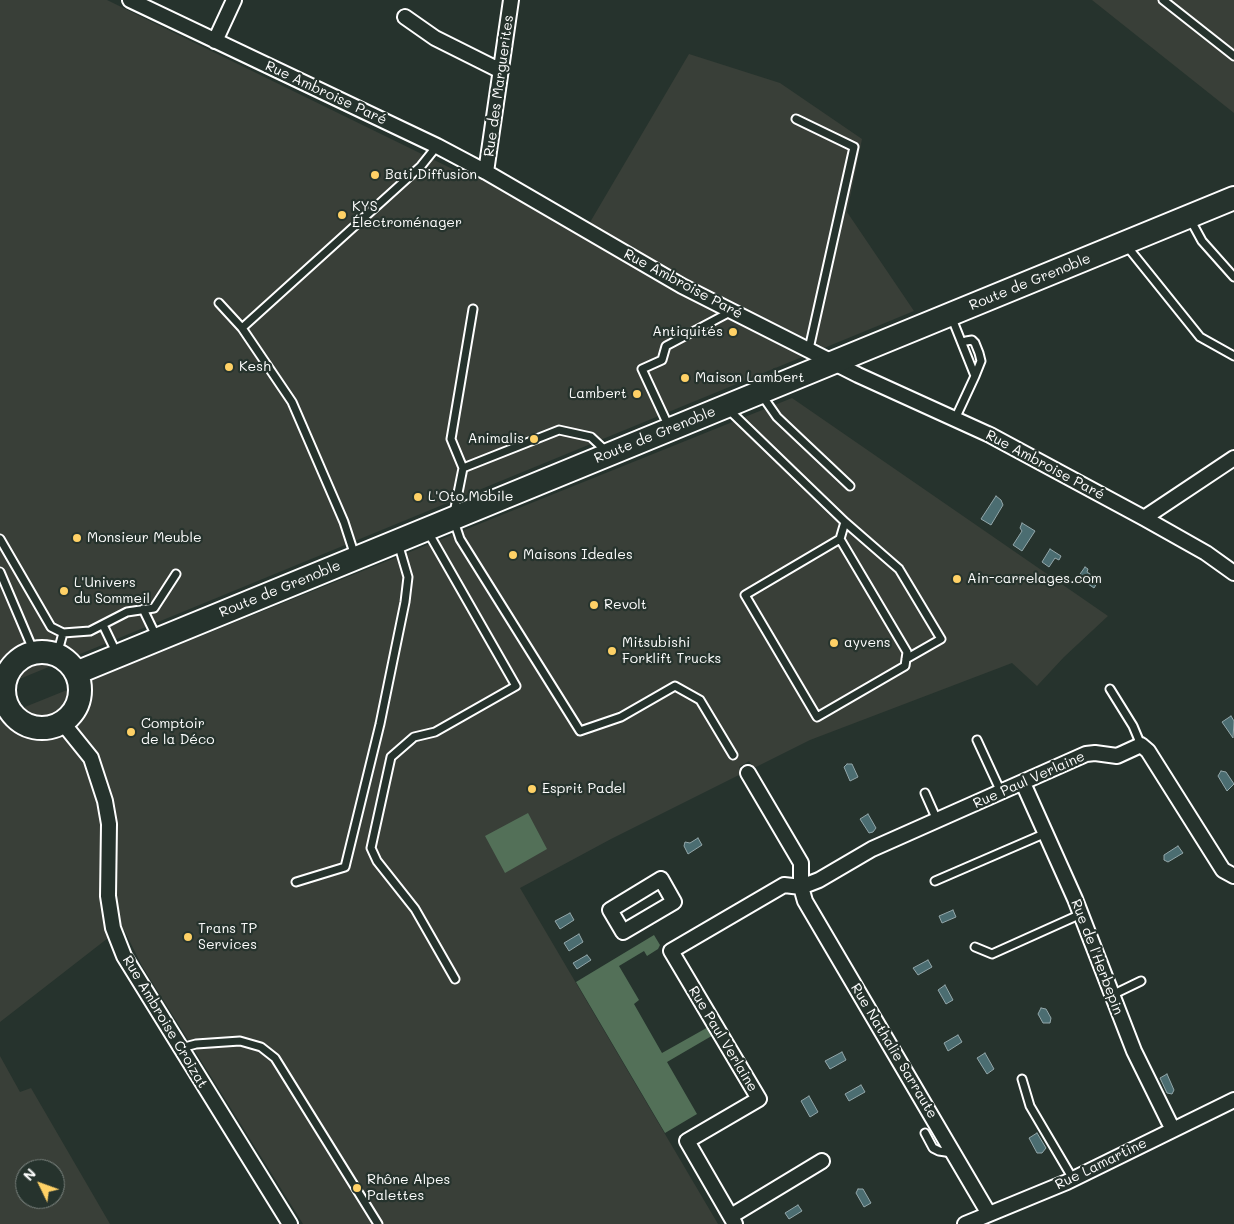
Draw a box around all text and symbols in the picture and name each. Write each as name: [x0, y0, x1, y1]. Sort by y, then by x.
street label: Rue des Marguerites: [481, 14, 517, 158]
street label: Rue Ambroise Paré: [263, 57, 389, 129]
place label: Bati Diffusion: [385, 167, 477, 183]
marker: Bati Diffusion: [369, 169, 381, 181]
place label: KYS Électroménager: [352, 199, 462, 232]
marker: KYS Électroménager: [336, 209, 348, 221]
street label: Rue Ambroise Paré: [621, 246, 745, 322]
street label: Route de Grenoble: [967, 250, 1093, 314]
place label: Antiquités: [652, 324, 723, 340]
marker: Antiquités: [727, 326, 739, 338]
place label: Kesh: [239, 359, 271, 375]
marker: Kesh: [223, 361, 235, 373]
place label: Maison Lambert: [695, 370, 805, 386]
marker: Maison Lambert: [679, 372, 691, 384]
place label: Lambert: [569, 386, 627, 402]
marker: Lambert: [631, 388, 643, 400]
street label: Route de Grenoble: [592, 403, 718, 467]
street label: Rue Ambroise Paré: [983, 427, 1107, 503]
place label: Animalis: [468, 431, 524, 447]
marker: Animalis: [528, 433, 540, 445]
place label: L'Oto Mobile: [428, 489, 513, 505]
marker: L'Oto Mobile: [412, 491, 424, 503]
place label: Monsieur Meuble: [87, 530, 202, 546]
marker: Monsieur Meuble: [71, 532, 83, 544]
place label: Maisons Ideales: [523, 547, 633, 563]
marker: Maisons Ideales: [507, 549, 519, 561]
street label: Route de Grenoble: [217, 557, 343, 621]
place label: Ain-carrelages.com: [967, 571, 1102, 587]
marker: Ain-carrelages.com: [951, 573, 963, 585]
place label: L'Univers du Sommeil: [74, 575, 150, 608]
marker: L'Univers du Sommeil: [58, 585, 70, 597]
place label: Revolt: [604, 597, 647, 613]
marker: Revolt: [588, 599, 600, 611]
place label: Mitsubishi Forklift Trucks: [622, 635, 721, 668]
place label: ayvens: [844, 635, 891, 651]
marker: ayvens: [828, 637, 840, 649]
marker: Mitsubishi Forklift Trucks: [606, 645, 618, 657]
place label: Comptoir de la Déco: [141, 716, 215, 749]
marker: Comptoir de la Déco: [125, 726, 137, 738]
street label: Rue Paul Verlaine: [971, 748, 1087, 812]
place label: Esprit Padel: [542, 781, 626, 797]
marker: Esprit Padel: [526, 783, 538, 795]
street label: Rue de l'Herbepin: [1067, 897, 1127, 1017]
place label: Trans TP Services: [198, 921, 257, 954]
marker: Trans TP Services: [182, 931, 194, 943]
street label: Rue Ambroise Croizat: [119, 953, 211, 1091]
street label: Rue Nathalie Sarraute: [847, 980, 941, 1122]
street label: Rue Paul Verlaine: [685, 983, 761, 1095]
street label: Rue Lamartine: [1053, 1135, 1149, 1193]
north arrow: [15, 1159, 65, 1209]
text: N: [19, 1164, 40, 1185]
place label: Rhône Alpes Palettes: [367, 1172, 450, 1204]
marker: Rhône Alpes Palettes: [351, 1182, 363, 1194]

